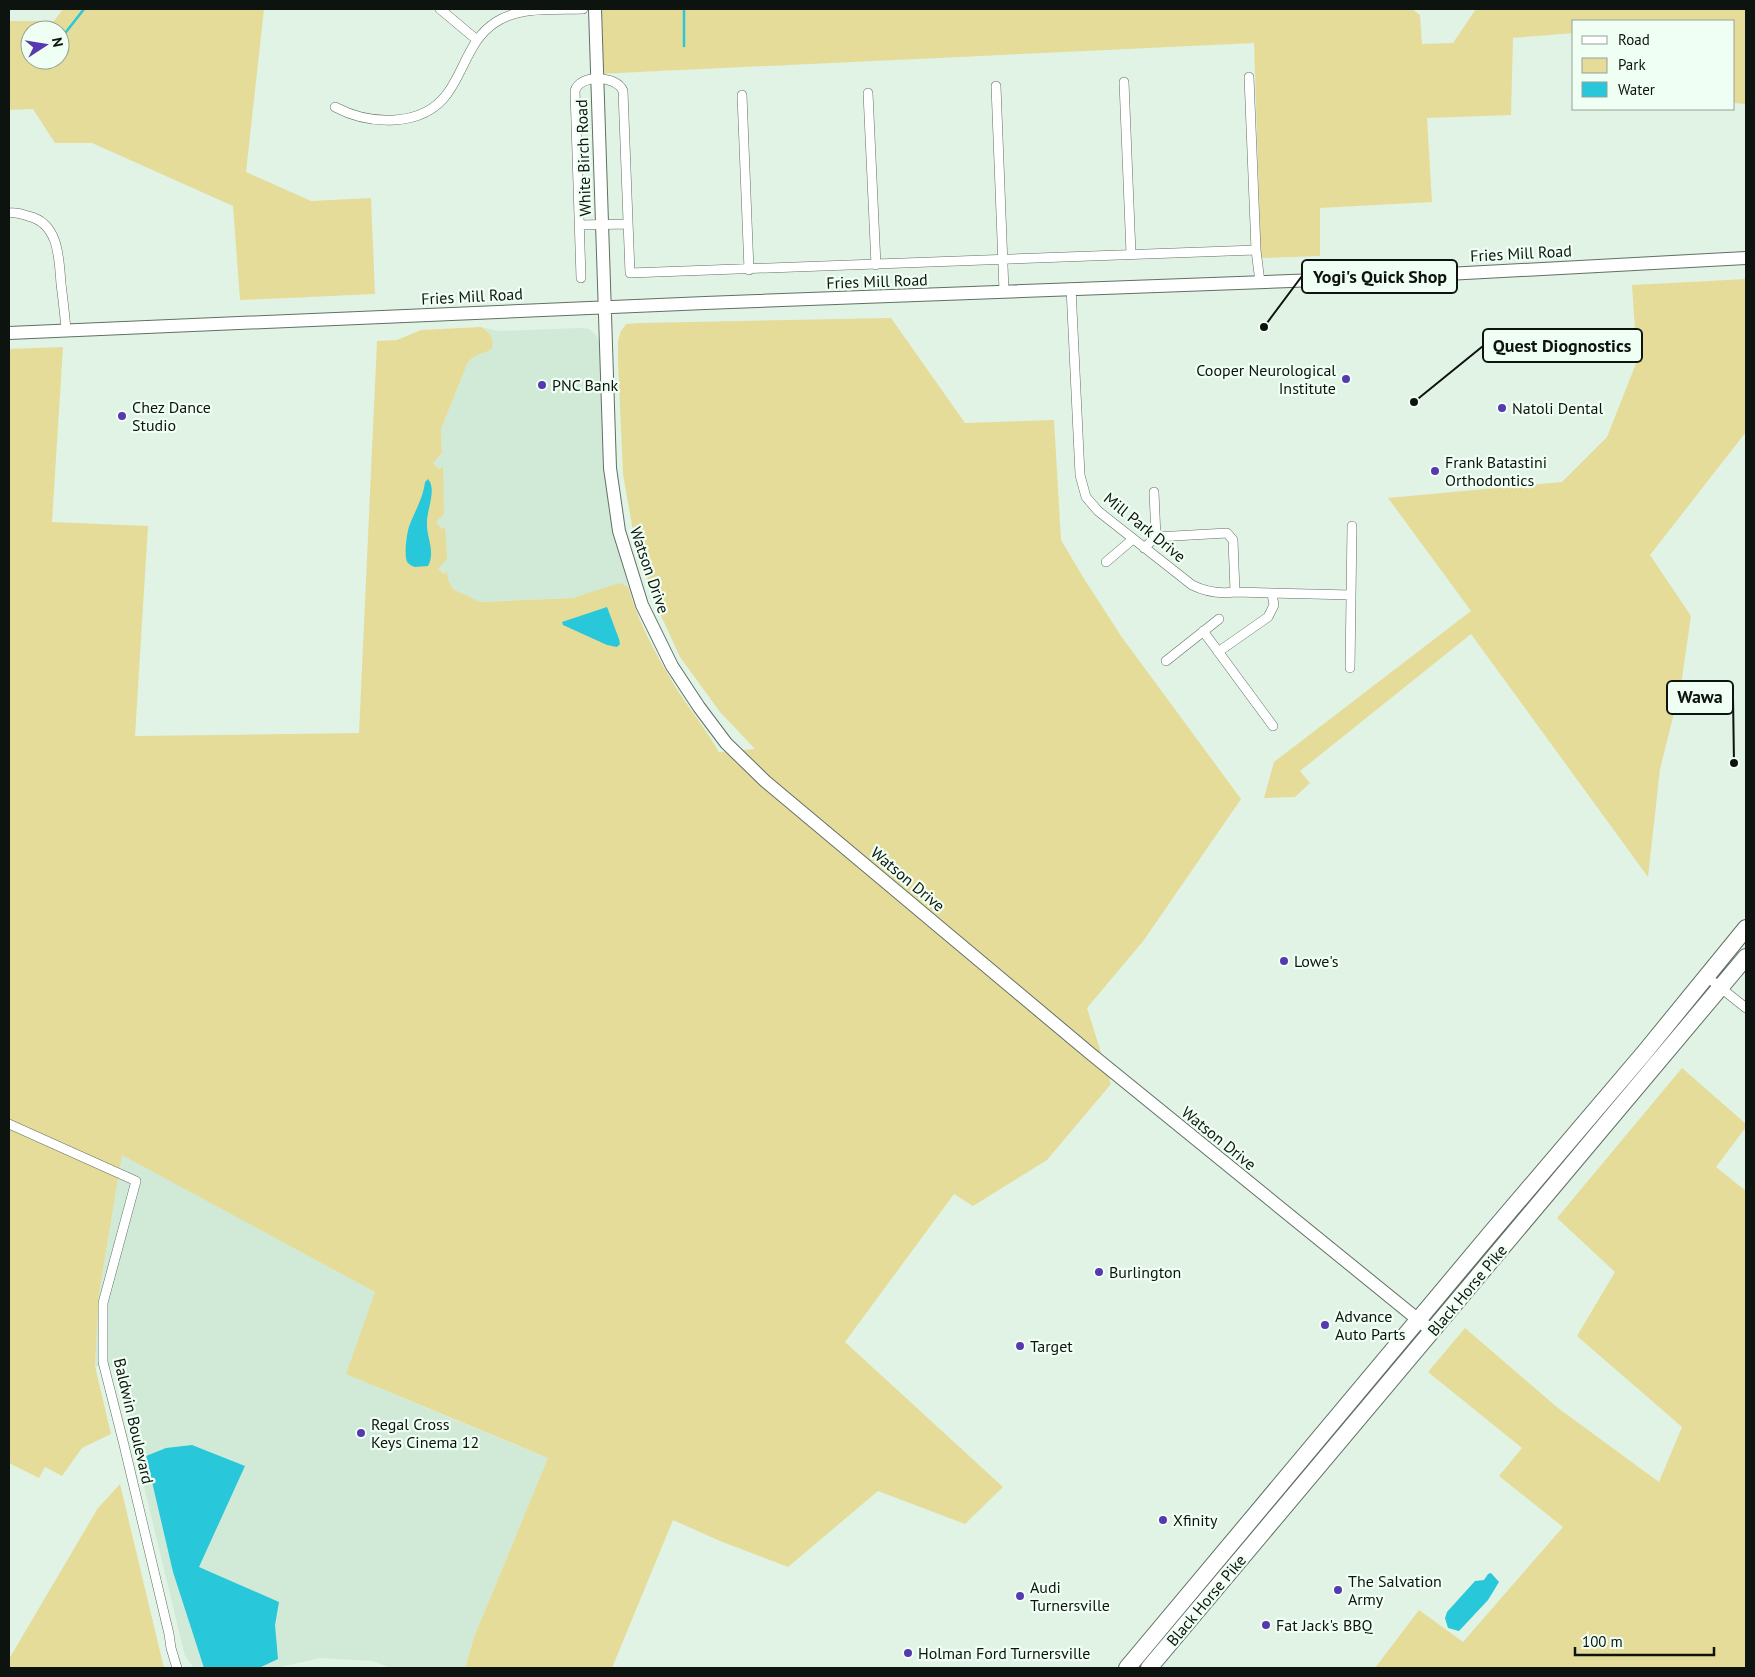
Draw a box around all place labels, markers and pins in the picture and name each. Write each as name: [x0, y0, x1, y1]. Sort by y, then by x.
callout: Yogi's Quick Shop: [1302, 260, 1457, 293]
callout: Quest Diognostics: [1483, 329, 1642, 362]
place label: Cooper Neurological Institute: [1196, 360, 1336, 398]
marker: Cooper Neurological Institute: [1340, 373, 1352, 385]
place label: PNC Bank: [552, 375, 619, 395]
marker: PNC Bank: [536, 379, 548, 391]
place label: Chez Dance Studio: [132, 397, 211, 435]
place label: Natoli Dental: [1512, 398, 1603, 418]
marker: Natoli Dental: [1496, 402, 1508, 414]
marker: Chez Dance Studio: [116, 410, 128, 422]
place label: Frank Batastini Orthodontics: [1445, 452, 1547, 490]
marker: Frank Batastini Orthodontics: [1429, 465, 1441, 477]
callout: Wawa: [1667, 681, 1733, 714]
place label: Lowe's: [1294, 951, 1339, 971]
marker: Lowe's: [1278, 955, 1290, 967]
place label: Burlington: [1109, 1262, 1181, 1282]
marker: Burlington: [1093, 1266, 1105, 1278]
place label: Advance Auto Parts: [1335, 1306, 1406, 1344]
marker: Advance Auto Parts: [1319, 1319, 1331, 1331]
place label: Target: [1030, 1336, 1073, 1356]
marker: Target: [1014, 1340, 1026, 1352]
place label: Regal Cross Keys Cinema 12: [371, 1414, 479, 1452]
marker: Regal Cross Keys Cinema 12: [355, 1427, 367, 1439]
place label: Xfinity: [1173, 1510, 1218, 1530]
marker: Xfinity: [1157, 1514, 1169, 1526]
place label: The Salvation Army: [1348, 1571, 1442, 1609]
place label: Audi Turnersville: [1030, 1577, 1110, 1615]
marker: The Salvation Army: [1332, 1584, 1344, 1596]
marker: Audi Turnersville: [1014, 1590, 1026, 1602]
place label: Fat Jack's BBQ: [1276, 1615, 1374, 1635]
marker: Fat Jack's BBQ: [1260, 1619, 1272, 1631]
place label: Holman Ford Turnersville: [918, 1643, 1090, 1663]
marker: Holman Ford Turnersville: [902, 1647, 914, 1659]

